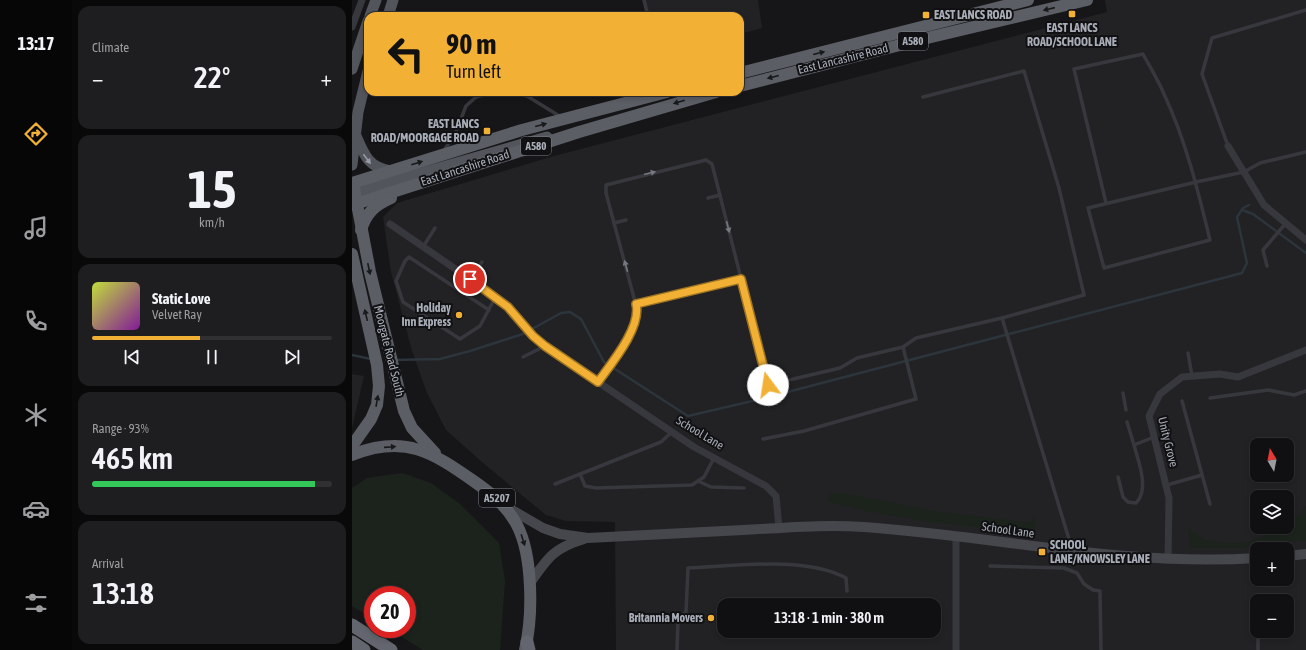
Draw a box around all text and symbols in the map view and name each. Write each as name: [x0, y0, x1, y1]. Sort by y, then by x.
one-way arrow: [1043, 6, 1055, 12]
place label: EAST LANCS ROAD: [934, 8, 1012, 22]
marker: EAST LANCS ROAD/SCHOOL LANE: [1067, 9, 1077, 19]
marker: EAST LANCS ROAD: [921, 10, 931, 20]
place label: EAST LANCS ROAD/SCHOOL LANE: [1027, 21, 1117, 49]
icon: left: [380, 28, 432, 80]
text: 90 m: [446, 28, 496, 60]
road number: A580: [898, 32, 928, 50]
text: 13:17: [17, 33, 55, 54]
text: Climate: [92, 40, 129, 55]
street label: East Lancashire Road: [796, 41, 890, 77]
one-way arrow: [812, 50, 825, 56]
text: 22°: [194, 60, 230, 94]
text: Turn left: [446, 61, 501, 82]
text: −: [92, 65, 103, 91]
text: +: [321, 65, 332, 91]
one-way arrow: [767, 75, 780, 81]
one-way arrow: [673, 99, 685, 105]
place label: EAST LANCS ROAD/MOORGAGE ROAD: [371, 117, 479, 145]
icon: directions: [22, 120, 50, 148]
one-way arrow: [535, 122, 548, 128]
marker: EAST LANCS ROAD/MOORGAGE ROAD: [482, 126, 492, 136]
road number: A580: [521, 137, 551, 155]
street label: East Lancashire Road: [419, 147, 511, 189]
one-way arrow: [363, 153, 371, 164]
text: 15: [188, 159, 236, 219]
one-way arrow: [411, 160, 423, 166]
one-way arrow: [644, 169, 656, 175]
icon: music: [22, 214, 50, 242]
text: km/h: [199, 215, 225, 230]
one-way arrow: [726, 220, 732, 233]
one-way arrow: [622, 260, 628, 272]
pin: [453, 262, 487, 296]
one-way arrow: [366, 263, 372, 275]
icon: arrive: [459, 268, 481, 290]
text: Static Love: [152, 290, 211, 307]
place label: Holiday Inn Express: [402, 301, 452, 329]
street label: Moorgate Road South: [371, 304, 407, 398]
icon: phone: [22, 307, 50, 335]
text: Velvet Ray: [152, 307, 202, 322]
one-way arrow: [362, 309, 368, 321]
marker: Holiday Inn Express: [454, 310, 464, 320]
icon: previous: [121, 346, 143, 368]
icon: pause: [201, 346, 223, 368]
icon: next: [281, 346, 303, 368]
position arrow: [747, 364, 789, 406]
one-way arrow: [374, 394, 380, 407]
icon: climate: [22, 401, 50, 429]
street label: School Lane: [674, 413, 726, 453]
street label: Unity Grove: [1155, 415, 1181, 469]
text: Range · 93%: [92, 421, 149, 436]
north arrow: [1250, 438, 1294, 482]
map controls: [1250, 438, 1294, 638]
text: 465 km: [92, 441, 173, 475]
one-way arrow: [384, 444, 397, 450]
road number: A5207: [479, 489, 515, 507]
button: layers: [1250, 490, 1294, 534]
icon: car: [22, 495, 50, 523]
street label: School Lane: [981, 519, 1035, 541]
one-way arrow: [520, 535, 526, 547]
place label: SCHOOL LANE/KNOWSLEY LANE: [1050, 538, 1150, 566]
button: +: [1250, 542, 1294, 586]
marker: SCHOOL LANE/KNOWSLEY LANE: [1037, 547, 1047, 557]
text: Arrival: [92, 556, 124, 571]
text: 13:18: [92, 576, 154, 610]
speed limit sign: 20: [364, 586, 416, 638]
icon: filters: [22, 589, 50, 617]
button: −: [1250, 594, 1294, 638]
text: 13:18 · 1 min · 380 m: [774, 609, 884, 626]
place label: Britannia Movers: [629, 611, 704, 625]
marker: Britannia Movers: [706, 613, 716, 623]

